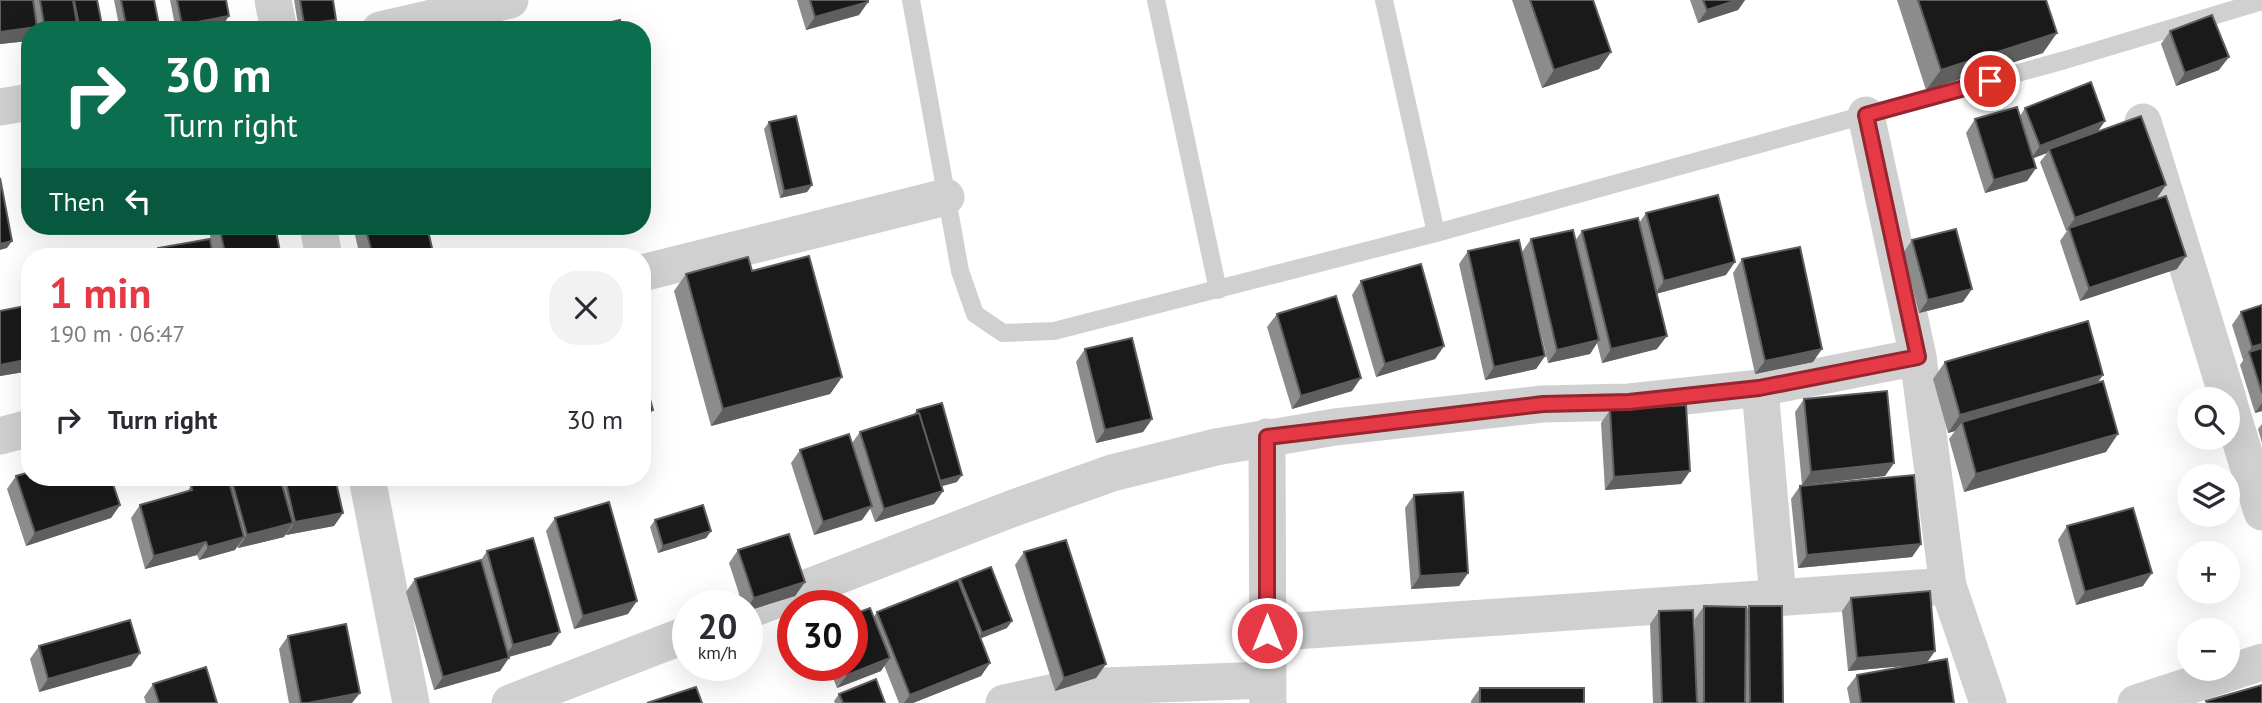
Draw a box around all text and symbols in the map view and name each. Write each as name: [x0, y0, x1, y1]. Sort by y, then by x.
text: 30 m: [164, 42, 271, 106]
icon: right: [49, 49, 140, 140]
pin: [1960, 51, 2020, 111]
icon: arrive: [1971, 62, 2009, 100]
text: Turn right: [164, 104, 298, 146]
icon: left: [119, 182, 157, 220]
text: Then: [49, 185, 105, 218]
text: 1 min: [49, 265, 151, 320]
button: close: [549, 271, 623, 345]
text: 190 m · 06:47: [49, 319, 185, 348]
map controls: [2177, 387, 2240, 681]
button: search: [2177, 387, 2240, 450]
icon: right: [49, 401, 87, 439]
text: Turn right: [108, 403, 217, 436]
text: 30 m: [567, 403, 623, 436]
button: layers: [2177, 464, 2240, 527]
button: +: [2177, 541, 2240, 604]
speed limit sign: 30: [777, 590, 868, 681]
position arrow: [1230, 596, 1304, 670]
text: 20: [698, 603, 737, 649]
button: −: [2177, 618, 2240, 681]
text: km/h: [698, 641, 737, 664]

